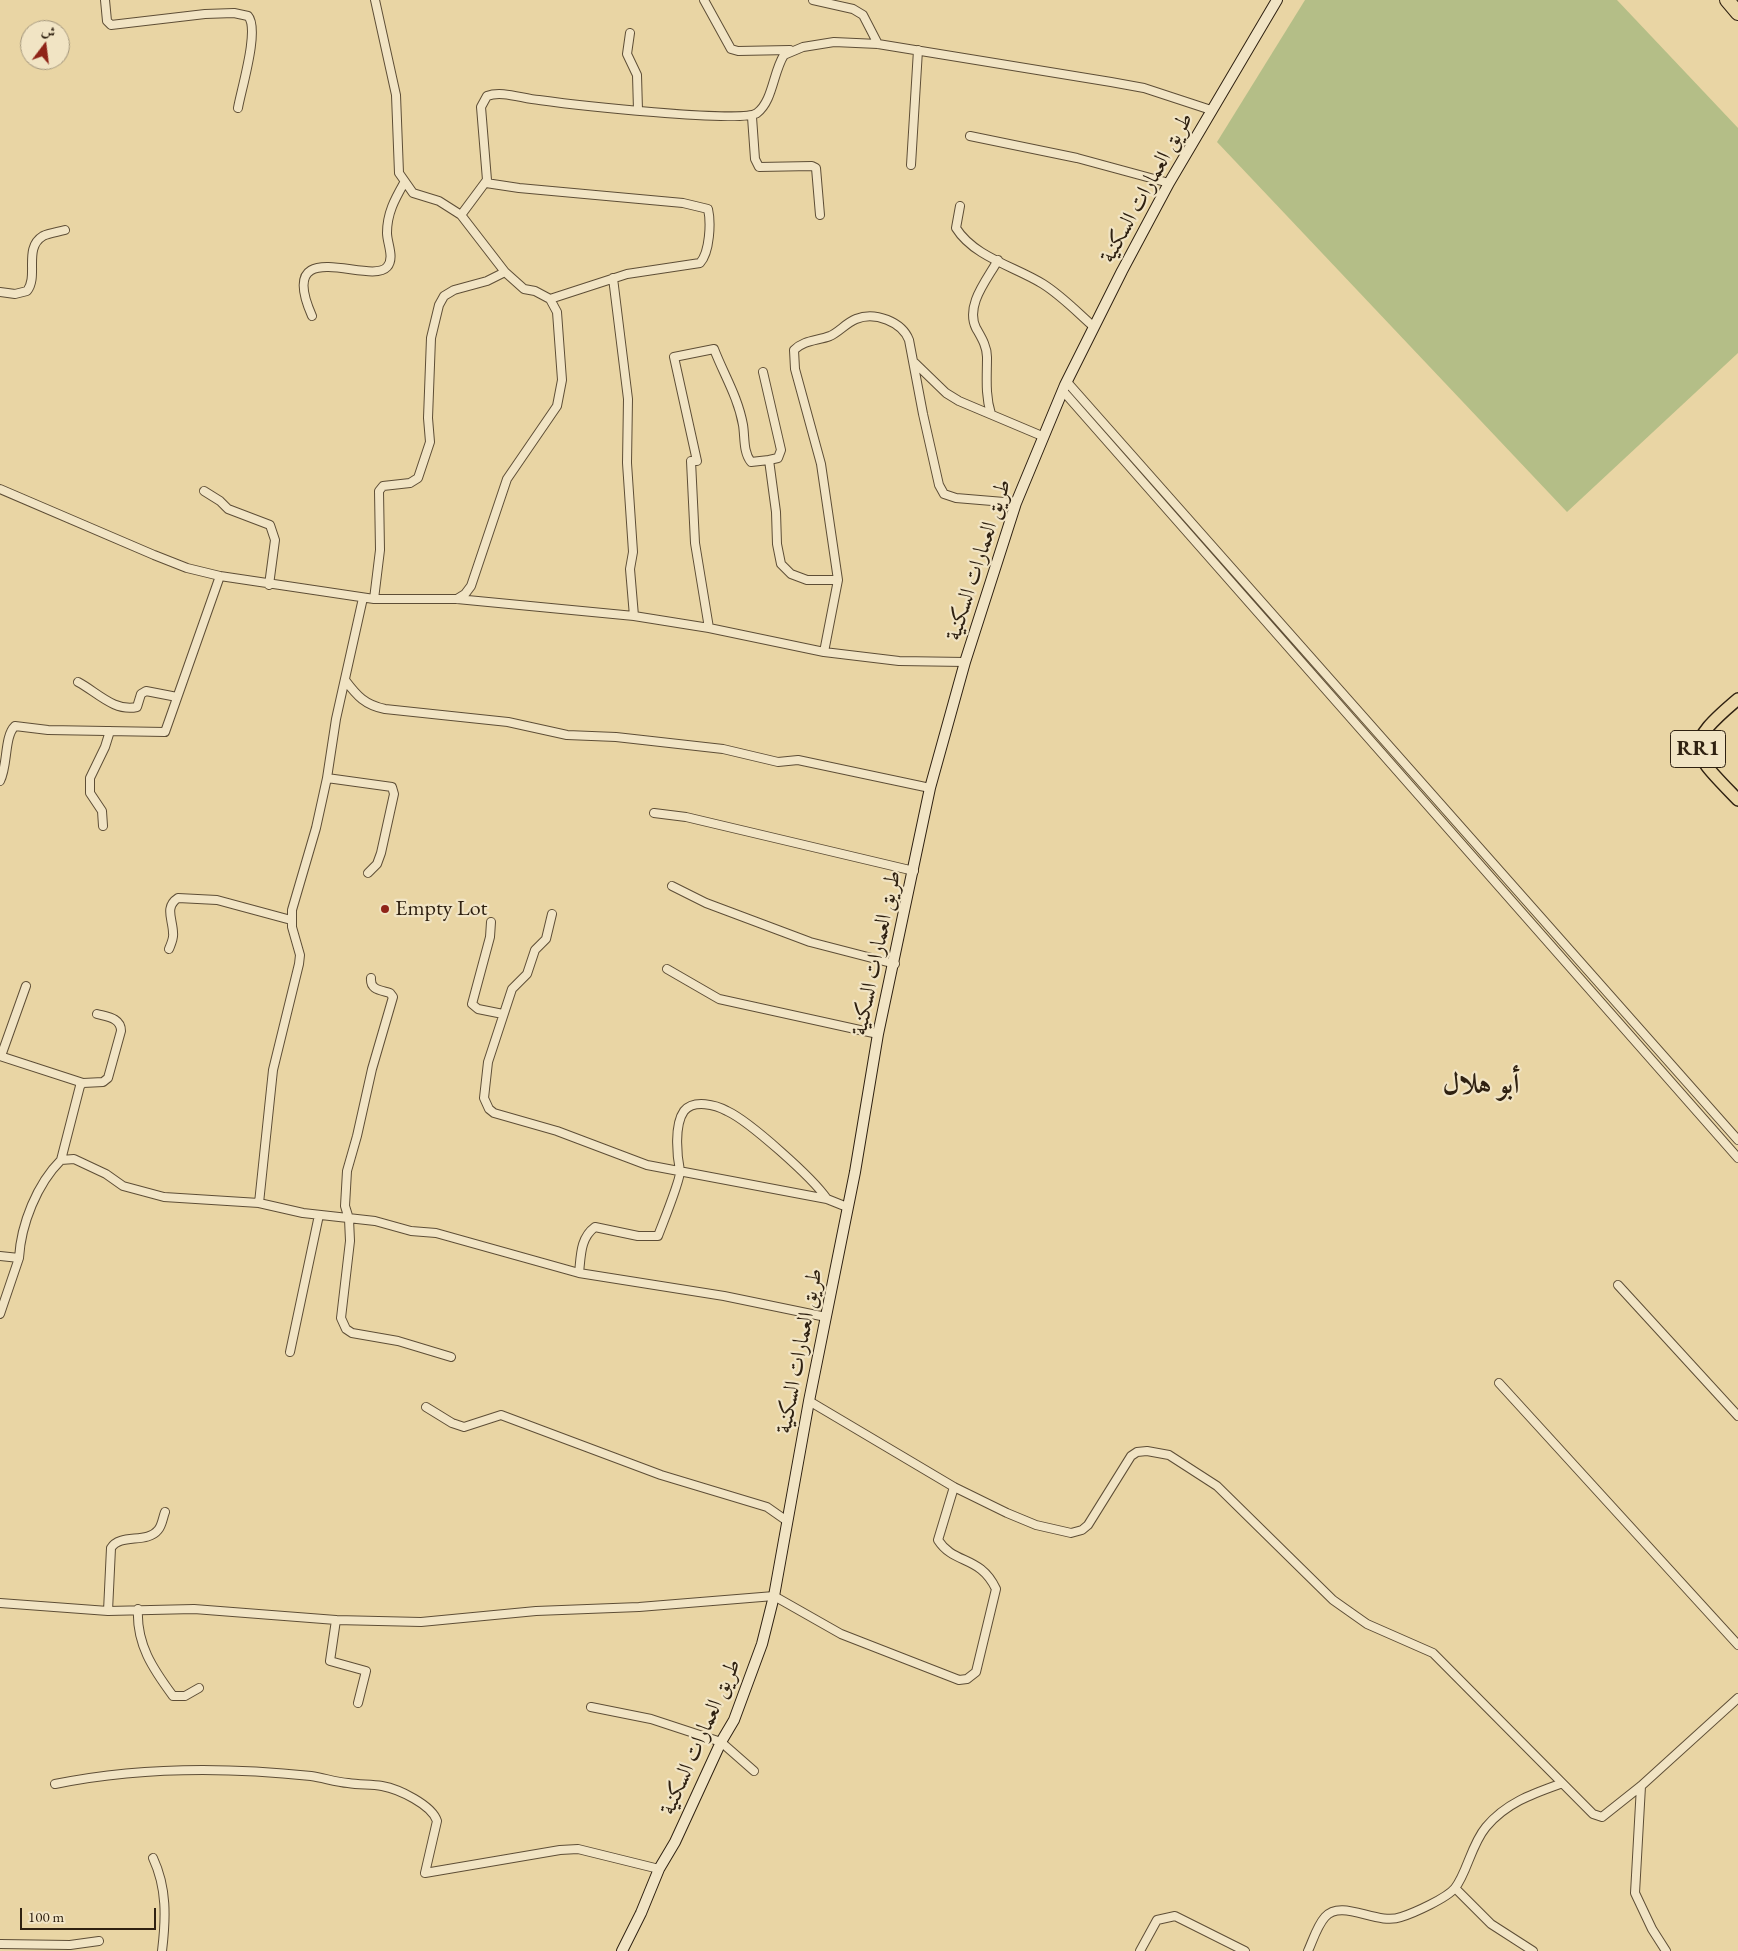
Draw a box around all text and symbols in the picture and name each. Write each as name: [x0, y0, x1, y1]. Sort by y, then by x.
north arrow: [20, 20, 70, 70]
text: ش: [40, 21, 58, 42]
street label: طريق العمارات السكنية: [1095, 108, 1199, 268]
street label: طريق العمارات السكنية: [940, 476, 1018, 644]
road number: RR1: [1670, 731, 1726, 768]
street label: طريق العمارات السكنية: [847, 868, 907, 1038]
place label: Empty Lot: [395, 896, 488, 922]
marker: Empty Lot: [379, 903, 391, 915]
district label: أبو هلال: [1442, 1068, 1520, 1102]
street label: طريق العمارات السكنية: [771, 1266, 829, 1436]
street label: طريق العمارات السكنية: [655, 1655, 747, 1819]
scale bar: [22, 1898, 159, 1930]
text: 100 m: [28, 1907, 64, 1926]

